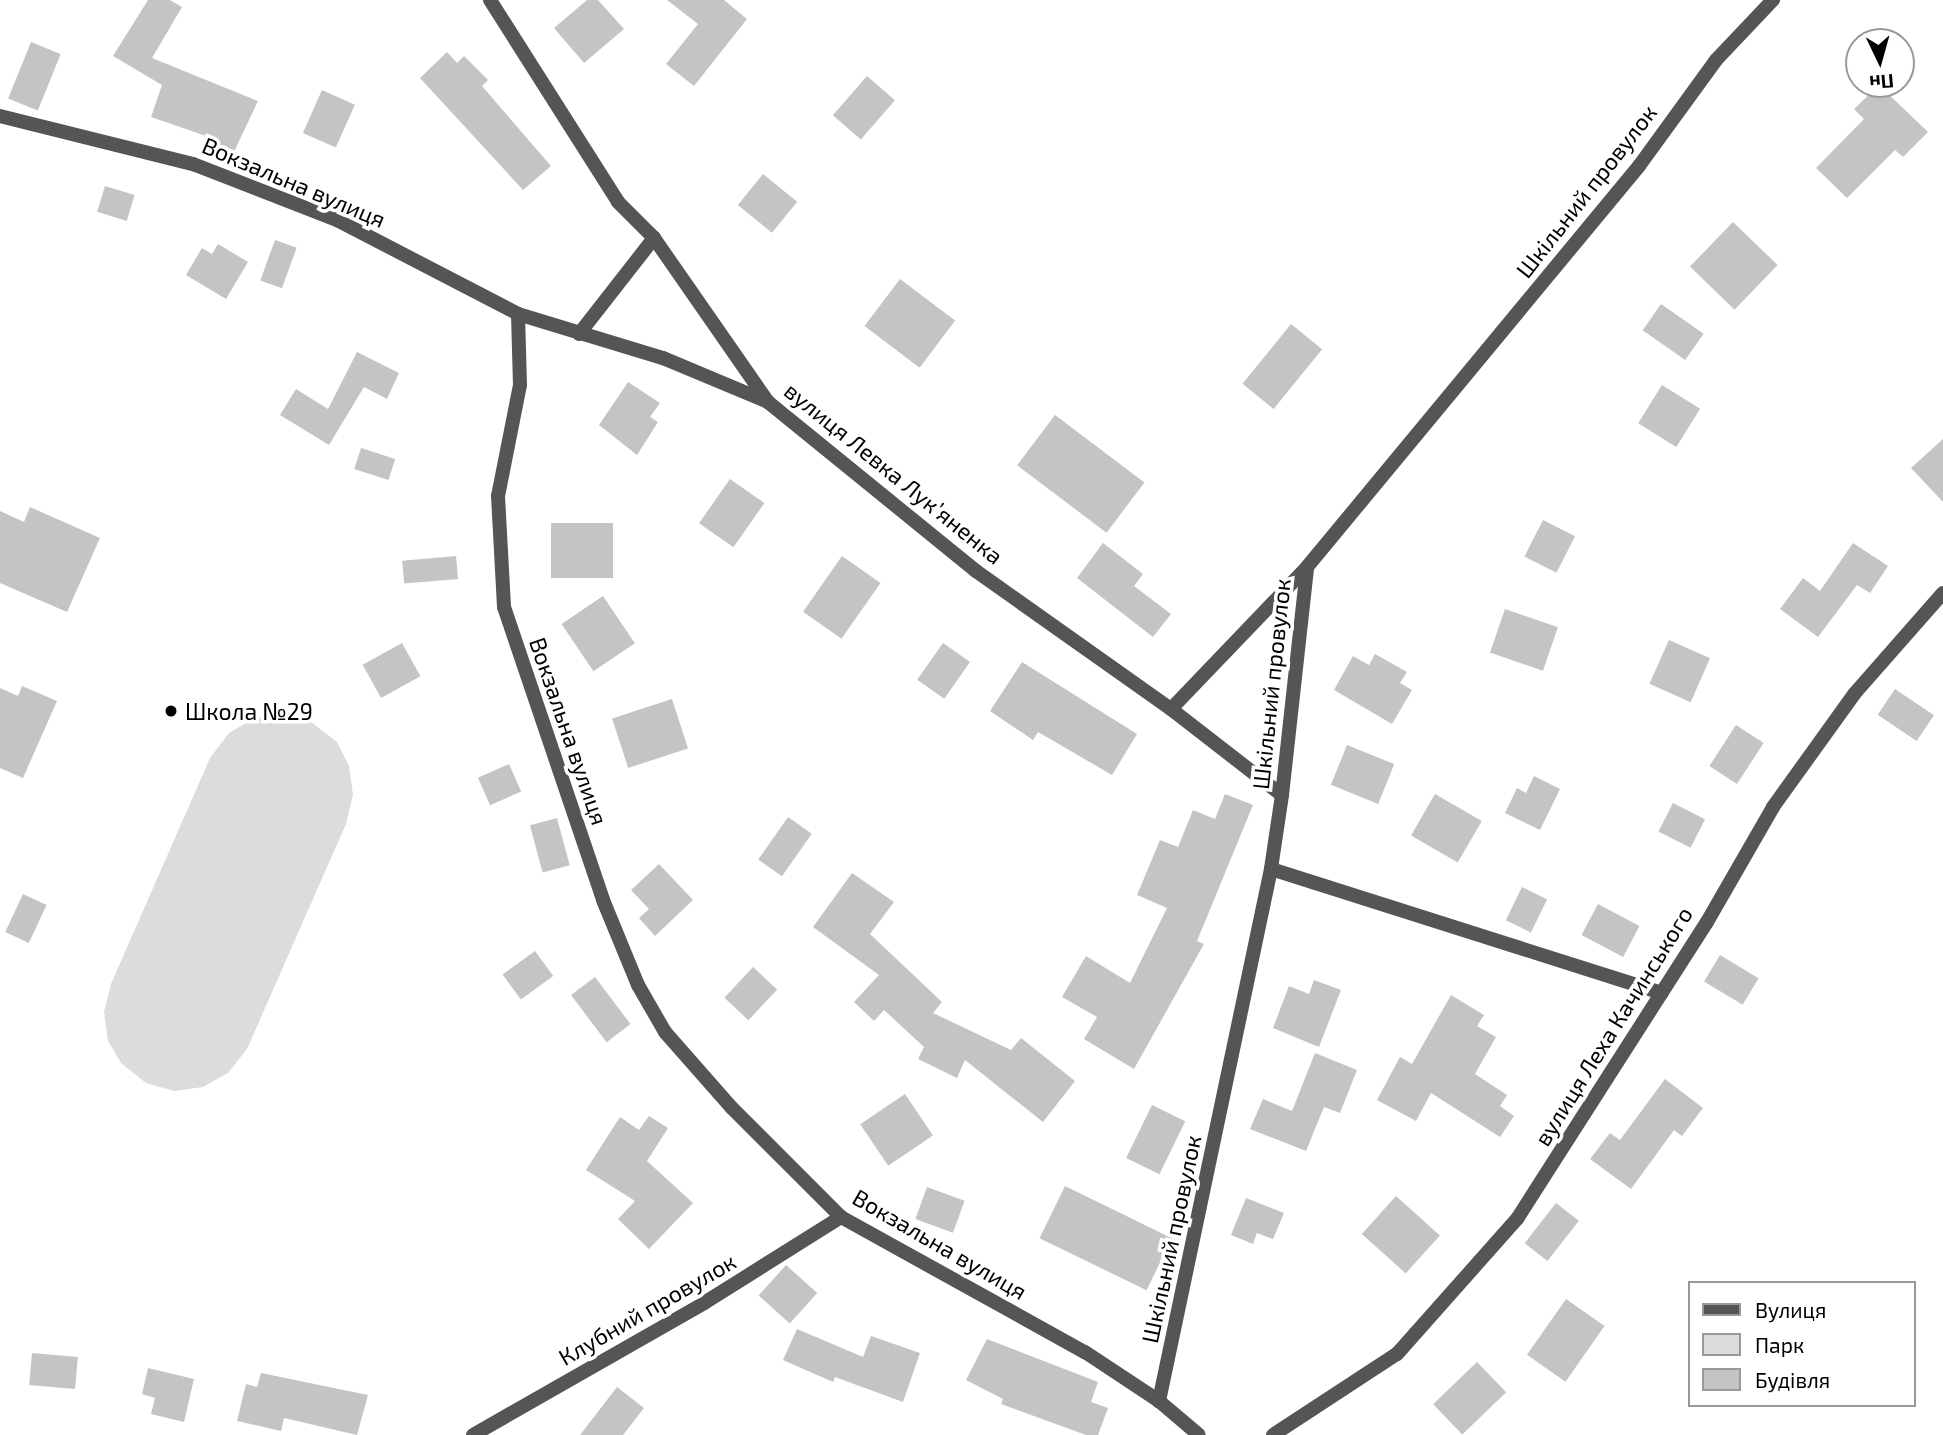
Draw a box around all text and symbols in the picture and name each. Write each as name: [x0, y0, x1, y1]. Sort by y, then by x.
north arrow: [1845, 28, 1915, 98]
text: Пн: [1868, 70, 1895, 95]
street label: Шкільний провулок: [1510, 99, 1662, 283]
street label: Вокзальна вулиця: [198, 131, 390, 233]
street label: вулиця Левка Лукʼяненка: [779, 376, 1009, 570]
street label: Шкільний провулок: [1246, 577, 1296, 791]
street label: Вокзальна вулиця: [524, 634, 614, 828]
place label: Школа №29: [185, 697, 313, 725]
marker: Школа №29: [163, 703, 179, 719]
street label: вулиця Леха Качинського: [1528, 901, 1698, 1151]
street label: Шкільний провулок: [1135, 1132, 1207, 1346]
street label: Вокзальна вулиця: [848, 1183, 1032, 1305]
street label: Клубний провулок: [554, 1247, 740, 1371]
legend: [1688, 1281, 1915, 1407]
text: Вулиця: [1755, 1297, 1826, 1322]
text: Парк: [1755, 1332, 1804, 1357]
text: Будівля: [1755, 1367, 1830, 1392]

